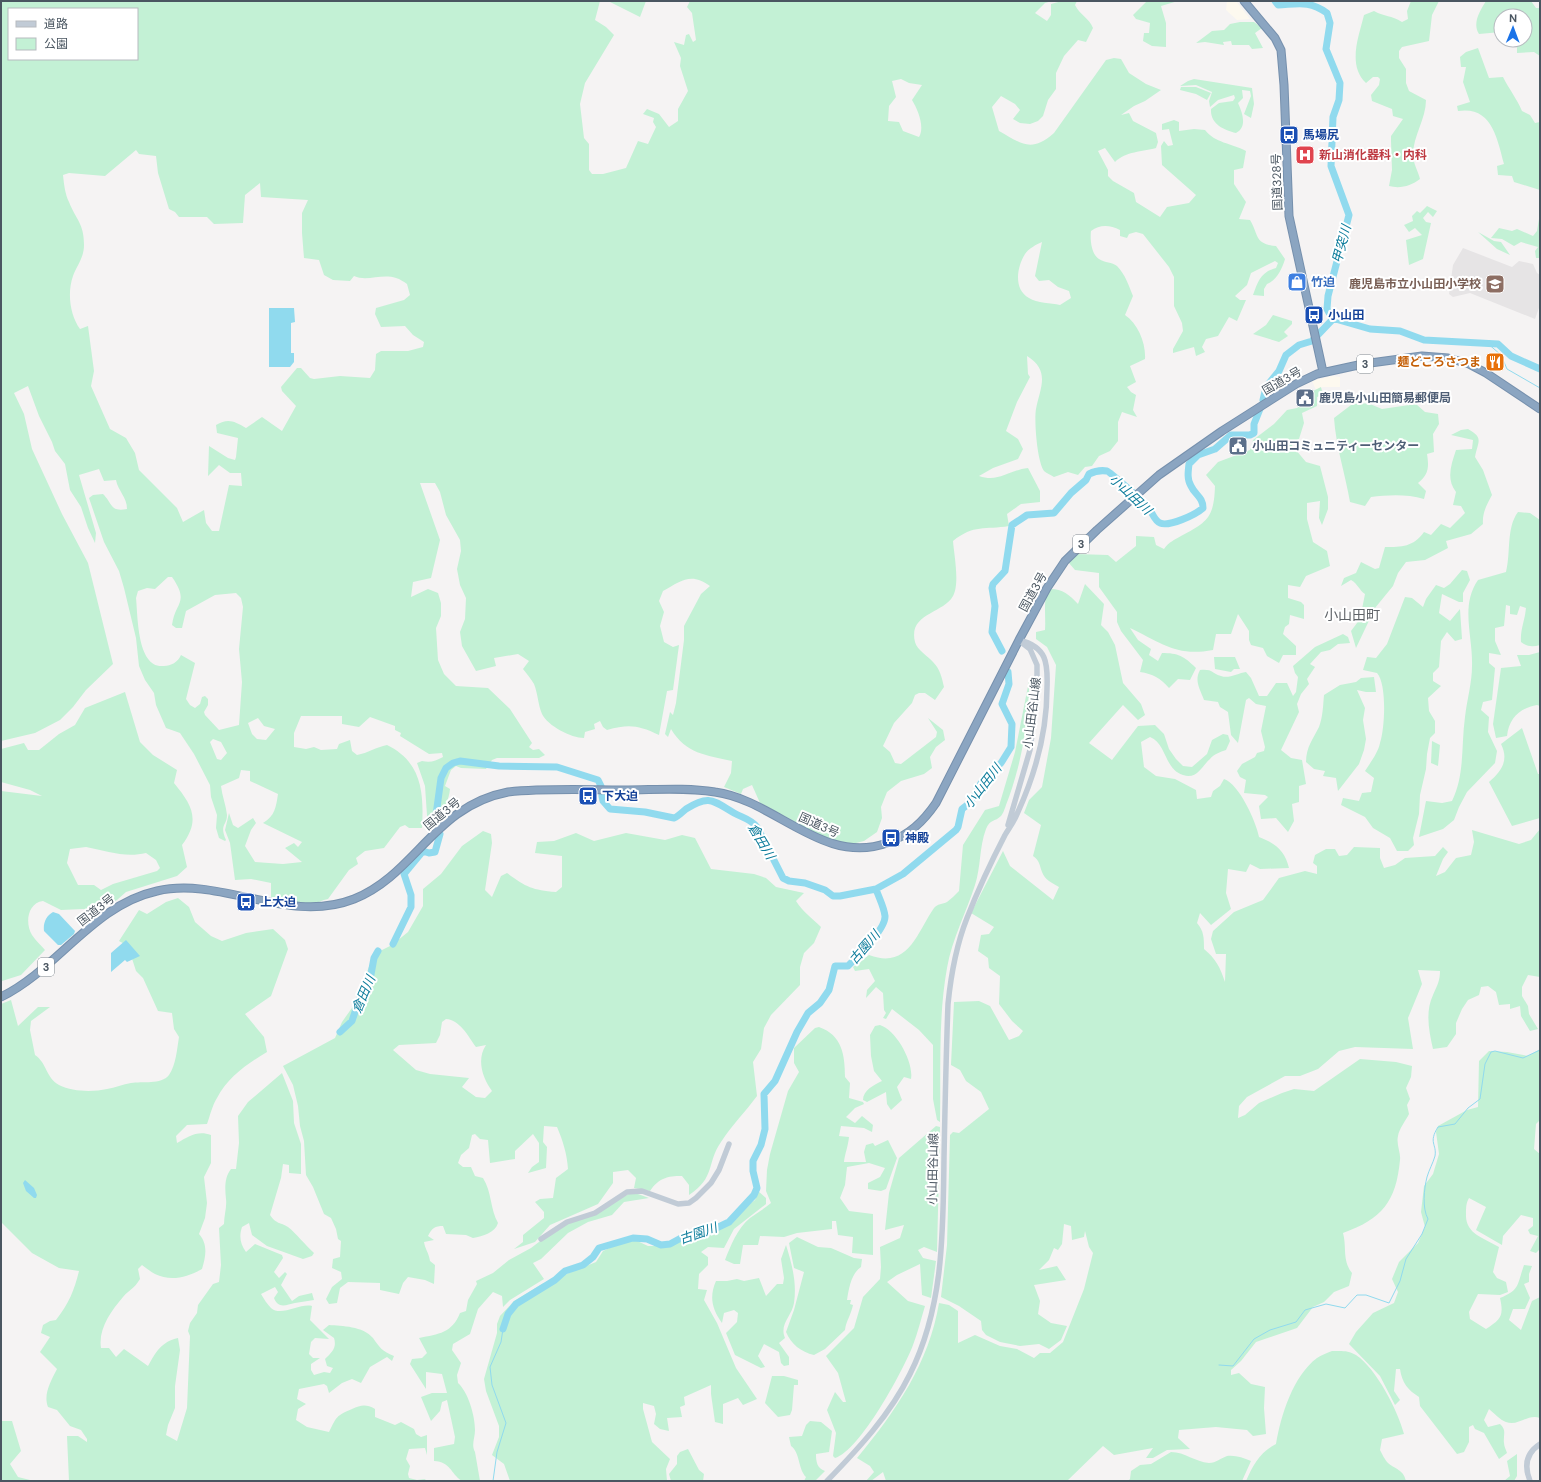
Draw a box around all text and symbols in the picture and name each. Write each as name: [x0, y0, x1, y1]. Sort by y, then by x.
legend: [8, 8, 138, 60]
north arrow: [1493, 8, 1533, 48]
text: N: [1509, 11, 1517, 25]
text: 道路: [44, 16, 68, 32]
text: 公園: [44, 36, 68, 52]
bus stop icon: 馬場尻: [1278, 124, 1300, 146]
place label: 馬場尻: [1303, 127, 1339, 143]
hospital icon: 新山消化器科・内科: [1294, 144, 1316, 166]
place label: 新山消化器科・内科: [1319, 147, 1427, 163]
street label: 国道328号: [1268, 153, 1286, 211]
water label: 甲突川: [1328, 221, 1355, 265]
shop icon: 竹迫: [1286, 271, 1308, 293]
school or university icon: 鹿児島市立小山田小学校: [1484, 273, 1506, 295]
place label: 竹迫: [1311, 274, 1335, 290]
place label: 鹿児島市立小山田小学校: [1349, 276, 1481, 292]
bus stop icon: 小山田: [1303, 304, 1325, 326]
place label: 小山田: [1328, 307, 1364, 323]
restaurant icon: 麺どころさつま: [1484, 351, 1506, 373]
place label: 麺どころさつま: [1397, 354, 1481, 370]
road number: 3: [1357, 355, 1373, 373]
street label: 国道3号: [1259, 363, 1305, 399]
public building icon: 鹿児島小山田簡易郵便局: [1294, 387, 1316, 409]
place label: 鹿児島小山田簡易郵便局: [1319, 390, 1451, 406]
public building icon: 小山田コミュニティーセンター: [1227, 435, 1249, 457]
place label: 小山田コミュニティーセンター: [1252, 438, 1419, 454]
water label: 小山田川: [1106, 470, 1157, 520]
road number: 3: [1073, 535, 1089, 553]
street label: 国道3号: [1016, 569, 1050, 615]
district label: 小山田町: [1324, 606, 1380, 624]
street label: 小山田谷山線: [1020, 676, 1044, 750]
water label: 小山田川: [960, 759, 1006, 812]
bus stop icon: 下大迫: [577, 785, 599, 807]
place label: 下大迫: [602, 788, 638, 804]
street label: 国道3号: [420, 794, 464, 834]
street label: 国道3号: [796, 809, 842, 841]
water label: 倉田川: [744, 820, 780, 864]
bus stop icon: 神殿: [880, 827, 902, 849]
place label: 神殿: [905, 830, 929, 846]
street label: 国道3号: [74, 890, 118, 930]
bus stop icon: 上大迫: [235, 891, 257, 913]
place label: 上大迫: [260, 894, 296, 910]
water label: 古園川: [845, 926, 885, 968]
road number: 3: [38, 958, 54, 976]
water label: 倉田川: [348, 971, 380, 1015]
street label: 小山田谷山線: [924, 1133, 942, 1205]
water label: 古園川: [677, 1218, 721, 1248]

